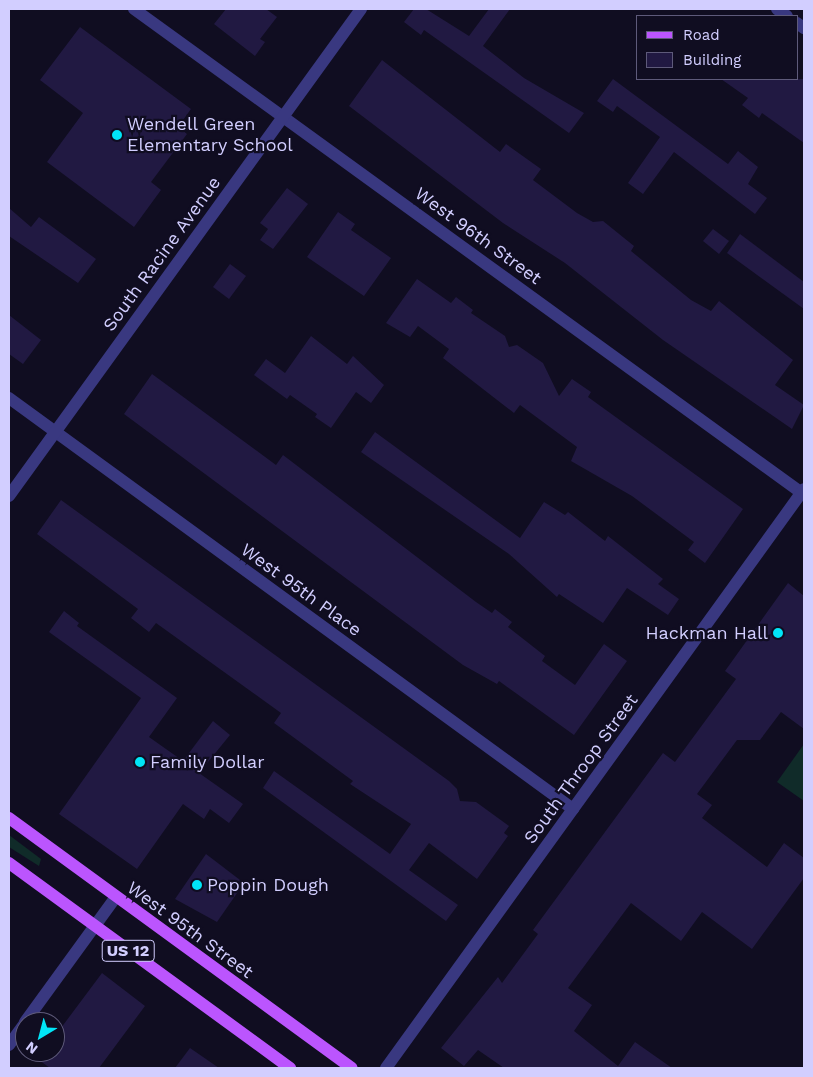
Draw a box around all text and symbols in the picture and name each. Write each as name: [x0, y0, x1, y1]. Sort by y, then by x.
legend: [636, 15, 798, 80]
text: Road: [683, 26, 720, 44]
text: Building: [683, 51, 741, 69]
place label: Wendell Green Elementary School: [127, 114, 293, 156]
marker: Wendell Green Elementary School: [111, 129, 123, 141]
street label: South Racine Avenue: [98, 172, 226, 336]
street label: West 96th Street: [410, 183, 546, 289]
street label: West 95th Place: [236, 539, 366, 641]
place label: Hackman Hall: [645, 622, 768, 644]
marker: Hackman Hall: [772, 627, 784, 639]
street label: South Throop Street: [519, 690, 643, 848]
place label: Family Dollar: [150, 751, 265, 773]
marker: Family Dollar: [134, 756, 146, 768]
place label: Poppin Dough: [207, 874, 329, 896]
street label: West 95th Street: [123, 877, 257, 983]
marker: Poppin Dough: [191, 879, 203, 891]
road number: US 12: [100, 938, 156, 964]
north arrow: [15, 1012, 65, 1062]
text: N: [23, 1039, 41, 1058]

